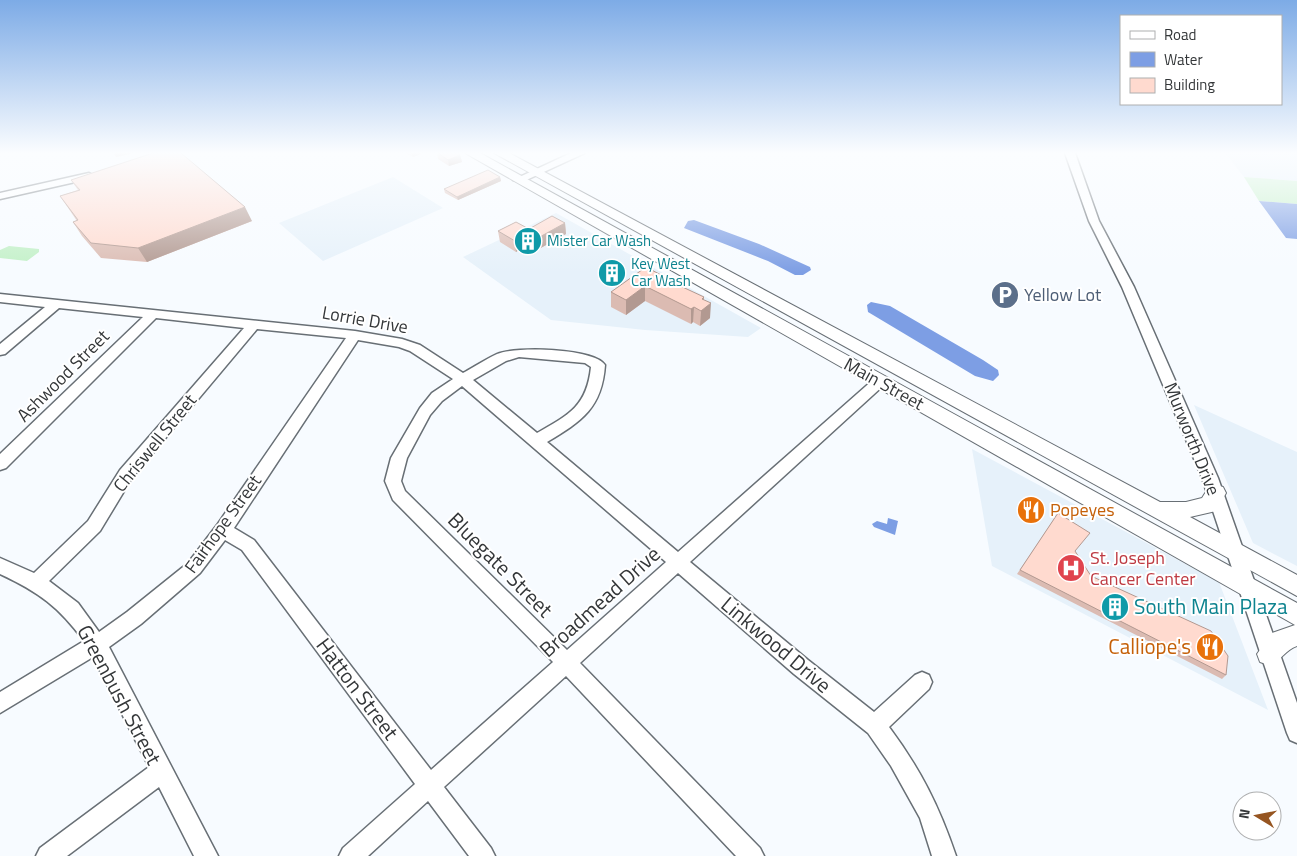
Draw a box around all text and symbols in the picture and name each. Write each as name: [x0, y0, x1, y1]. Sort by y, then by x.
legend: [1120, 15, 1282, 105]
text: Road: [1164, 23, 1196, 46]
text: Water: [1164, 48, 1203, 71]
text: Building: [1164, 73, 1215, 96]
building icon: Mister Car Wash: [513, 226, 543, 256]
place label: Mister Car Wash: [547, 229, 651, 252]
place label: Key West Car Wash: [631, 252, 691, 292]
building icon: Key West Car Wash: [597, 258, 627, 288]
parking icon: Yellow Lot: [990, 280, 1020, 310]
place label: Yellow Lot: [1024, 281, 1102, 308]
street label: Lorrie Drive: [320, 299, 410, 340]
street label: Ashwood Street: [10, 323, 116, 428]
street label: Main Street: [839, 350, 930, 417]
street label: Murworth Drive: [1158, 378, 1227, 499]
street label: Chriswell Street: [107, 387, 203, 498]
street label: Fairhope Street: [178, 468, 268, 579]
restaurant icon: Popeyes: [1016, 495, 1046, 525]
place label: Popeyes: [1050, 496, 1115, 523]
street label: Bluegate Street: [441, 504, 561, 625]
street label: Broadmead Drive: [532, 538, 667, 664]
place label: St. Joseph Cancer Center: [1090, 544, 1195, 592]
hospital icon: St. Joseph Cancer Center: [1056, 553, 1086, 583]
street label: Linkwood Drive: [714, 588, 839, 700]
place label: South Main Plaza: [1134, 590, 1288, 622]
building icon: South Main Plaza: [1100, 592, 1130, 622]
street label: Greenbush Street: [69, 619, 171, 771]
place label: Calliope's: [1108, 630, 1191, 662]
street label: Hatton Street: [309, 631, 407, 747]
restaurant icon: Calliope's: [1195, 632, 1225, 662]
north arrow: [1232, 791, 1282, 841]
text: N: [1233, 807, 1255, 820]

